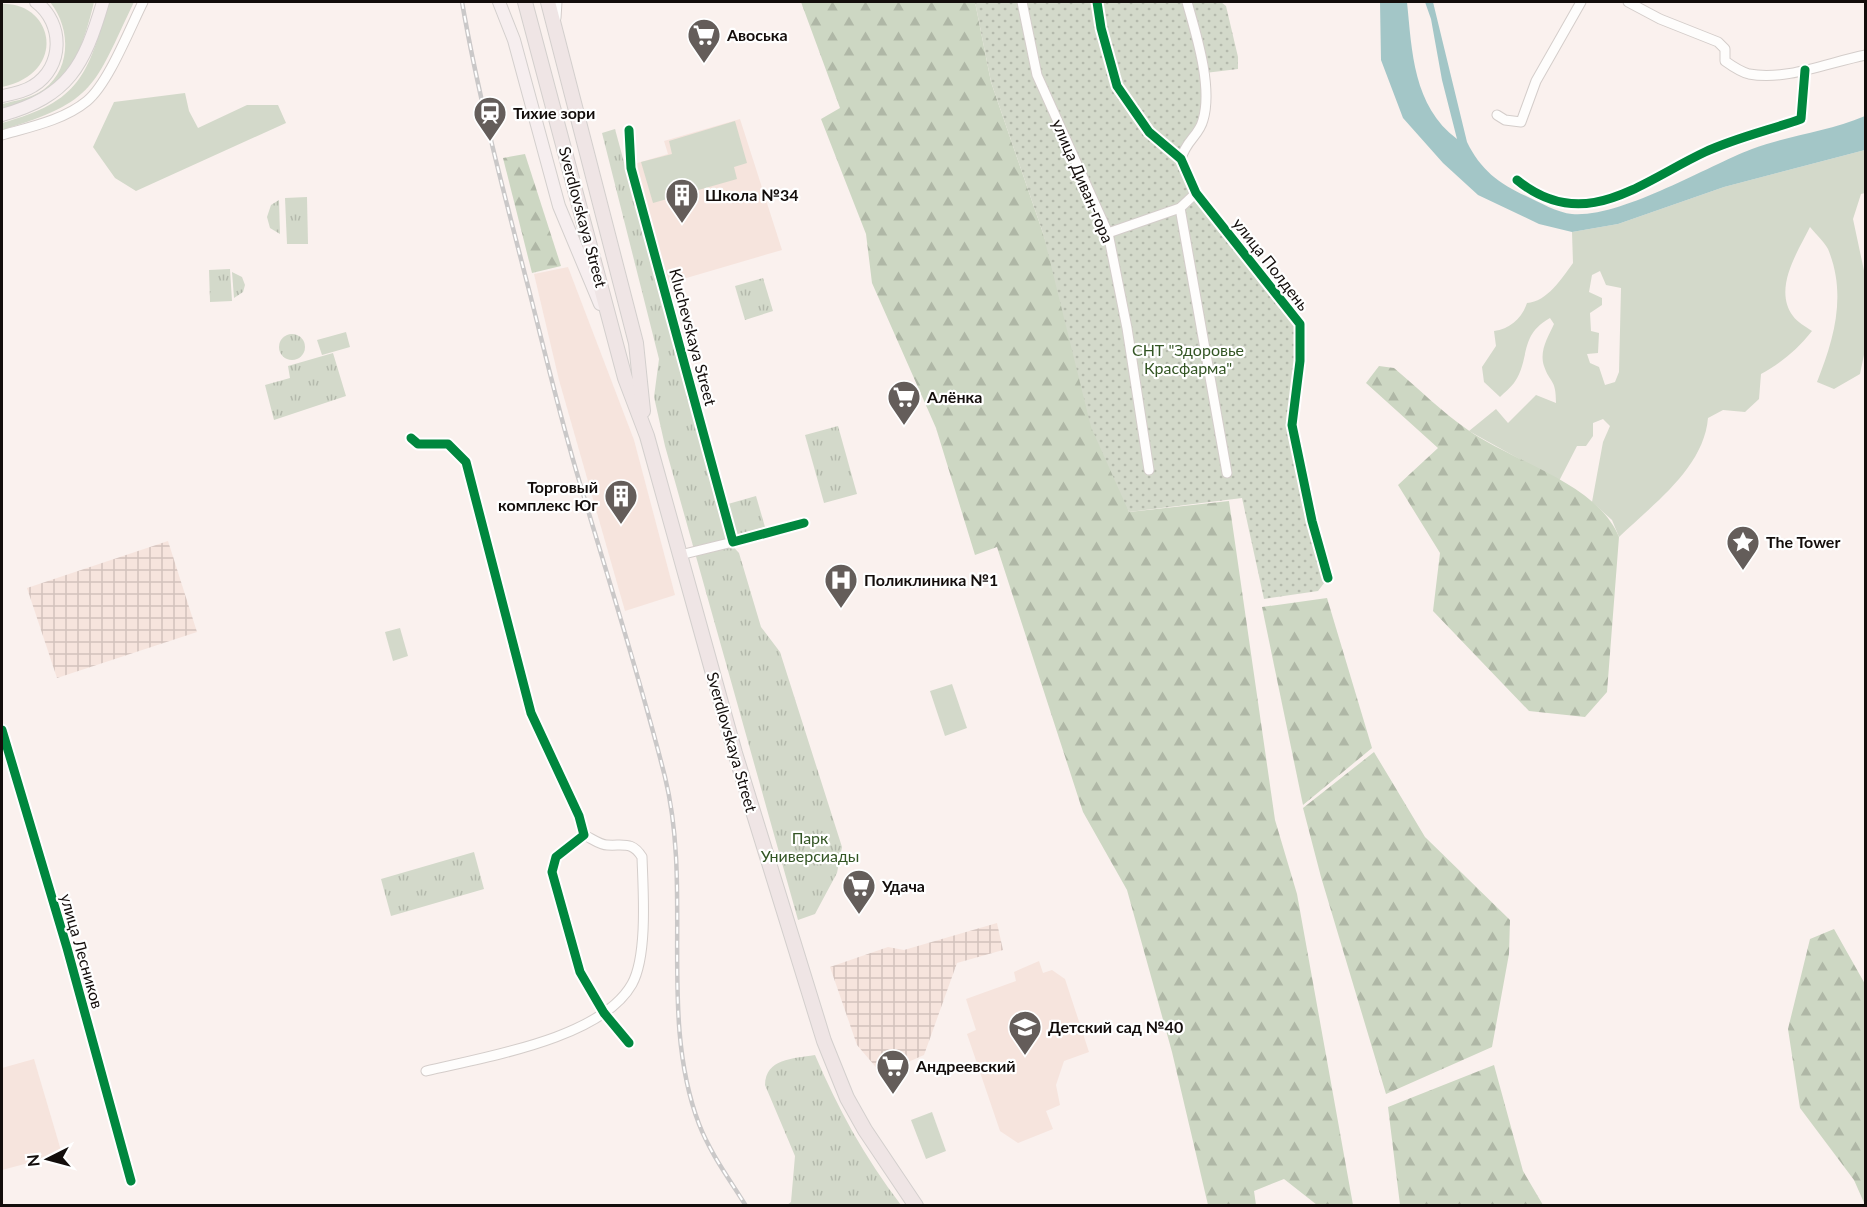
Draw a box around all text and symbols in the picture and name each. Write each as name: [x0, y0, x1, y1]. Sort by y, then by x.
supermarket icon: Авоська: [686, 17, 722, 64]
place label: Авоська: [726, 25, 788, 44]
station icon: Тихие зори: [472, 95, 508, 142]
place label: Тихие зори: [513, 103, 595, 122]
street label: улица Диван-гора: [1049, 116, 1118, 246]
street label: Sverdlovskaya Street: [556, 144, 611, 290]
building icon: Школа №34: [664, 177, 700, 224]
place label: Школа №34: [705, 185, 799, 204]
street label: улица Полдень: [1229, 214, 1314, 314]
street label: Kluchevskaya Street: [666, 266, 721, 408]
park label: СНТ "Здоровье Красфарма": [1132, 340, 1244, 377]
supermarket icon: Алёнка: [886, 379, 922, 426]
place label: Алёнка: [926, 387, 982, 406]
place label: Торговый комплекс Юг: [498, 477, 598, 514]
building icon: Торговый комплекс Юг: [603, 478, 639, 525]
place icon: The Tower: [1725, 524, 1761, 571]
place label: The Tower: [1766, 532, 1840, 551]
hospital icon: Поликлиника №1: [823, 562, 859, 609]
place label: Поликлиника №1: [864, 570, 998, 589]
street label: Sverdlovskaya Street: [703, 670, 762, 814]
park label: Парк Универсиады: [761, 828, 859, 865]
supermarket icon: Удача: [841, 868, 877, 915]
place label: Удача: [881, 876, 925, 895]
street label: улица Лесников: [57, 891, 108, 1010]
school or university icon: Детский сад №40: [1007, 1009, 1043, 1056]
place label: Детский сад №40: [1048, 1017, 1183, 1036]
supermarket icon: Андреевский: [875, 1048, 911, 1095]
place label: Андреевский: [915, 1056, 1016, 1075]
north arrow: [18, 1129, 78, 1189]
text: N: [22, 1153, 43, 1168]

